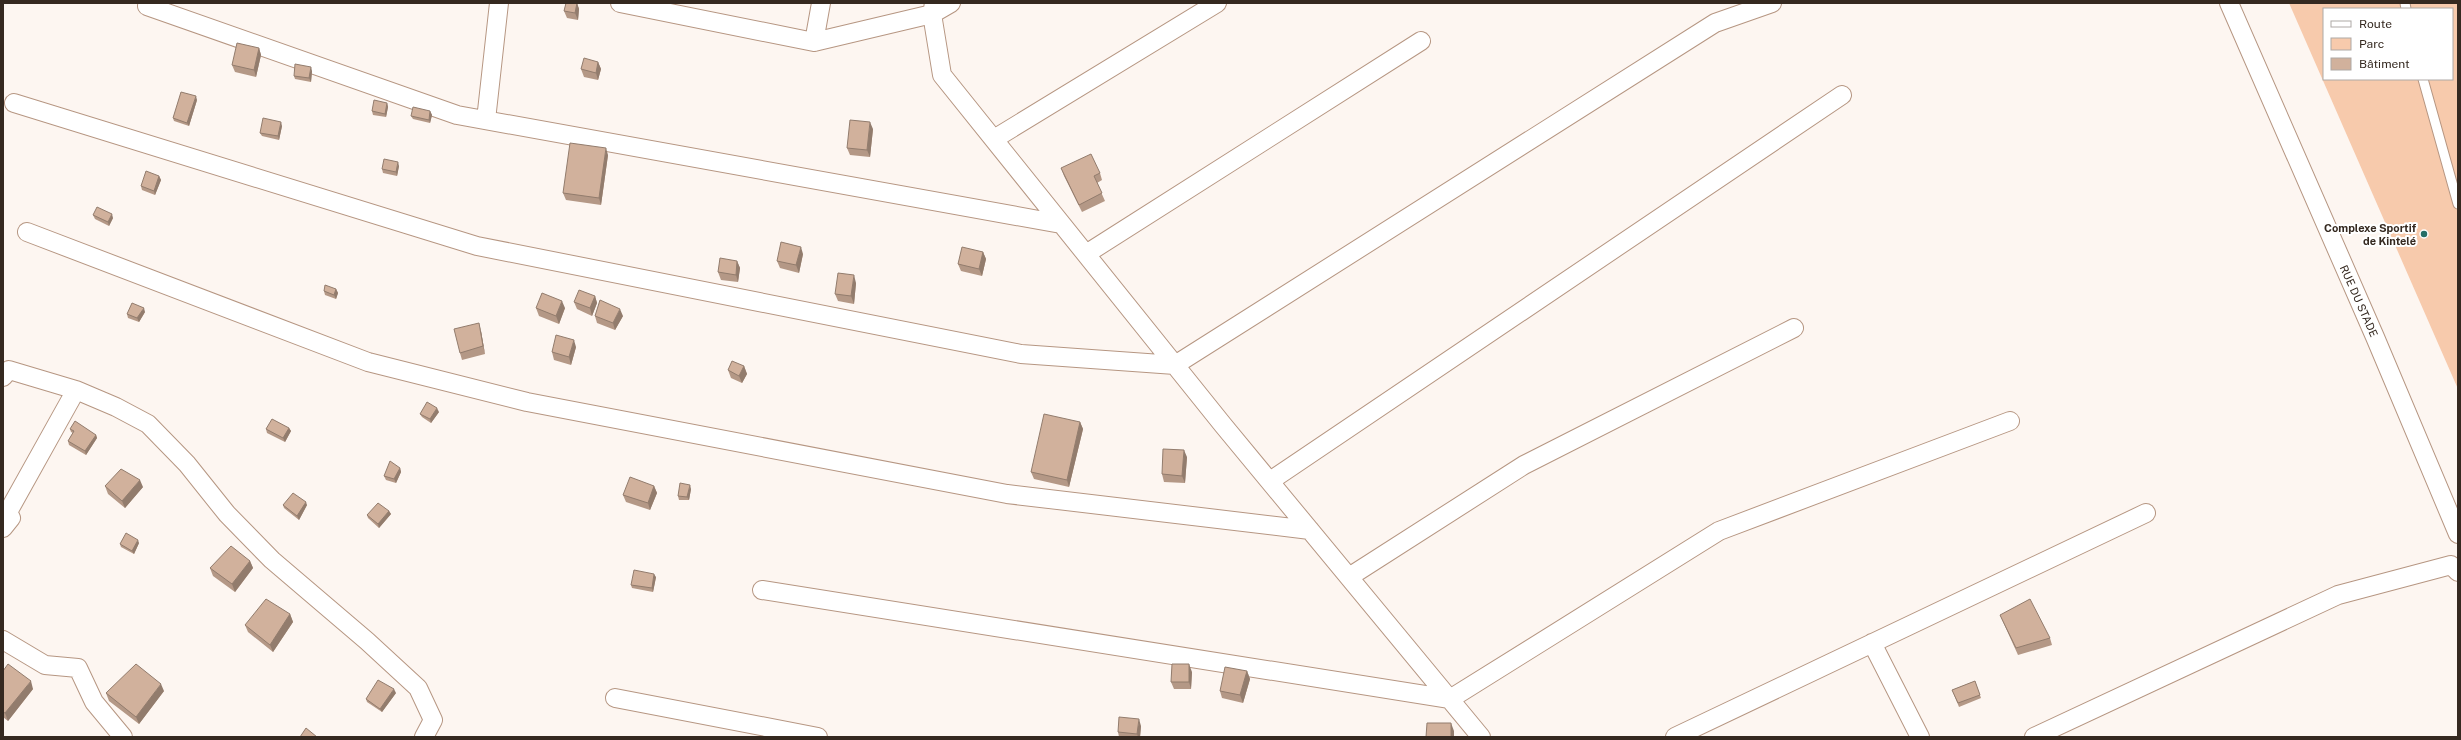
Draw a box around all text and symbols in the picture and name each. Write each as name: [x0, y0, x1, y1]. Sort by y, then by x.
legend: [2323, 8, 2453, 80]
text: Route: [2359, 17, 2392, 31]
text: Parc: [2359, 37, 2384, 51]
text: Bâtiment: [2359, 57, 2410, 71]
place label: Complexe Sportif de Kintelé: [2324, 222, 2417, 247]
marker: Complexe Sportif de Kintelé: [2419, 229, 2429, 239]
street label: RUE DU STADE: [2338, 263, 2380, 339]

